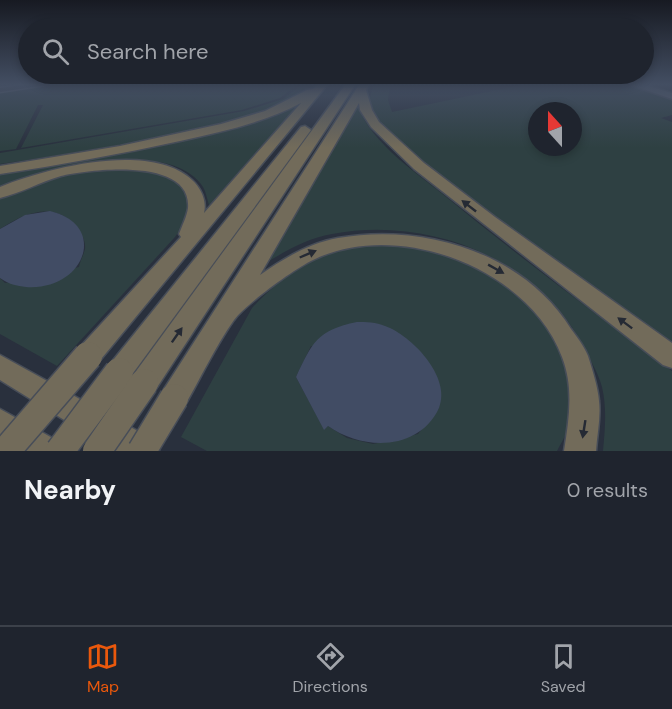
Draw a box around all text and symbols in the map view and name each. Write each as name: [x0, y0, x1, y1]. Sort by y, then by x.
search box: [18, 18, 654, 84]
icon: search: [39, 35, 72, 68]
text: Search here: [87, 37, 208, 66]
north arrow: [528, 102, 582, 156]
one-way arrow: [461, 199, 477, 212]
one-way arrow: [300, 249, 317, 258]
one-way arrow: [488, 264, 505, 274]
one-way arrow: [617, 317, 633, 329]
one-way arrow: [171, 328, 183, 344]
one-way arrow: [580, 420, 589, 439]
text: Nearby: [24, 473, 116, 507]
text: 0 results: [567, 477, 648, 503]
tab: Map: [86, 640, 119, 697]
tab: Directions: [292, 640, 368, 697]
tab: Saved: [541, 640, 586, 697]

